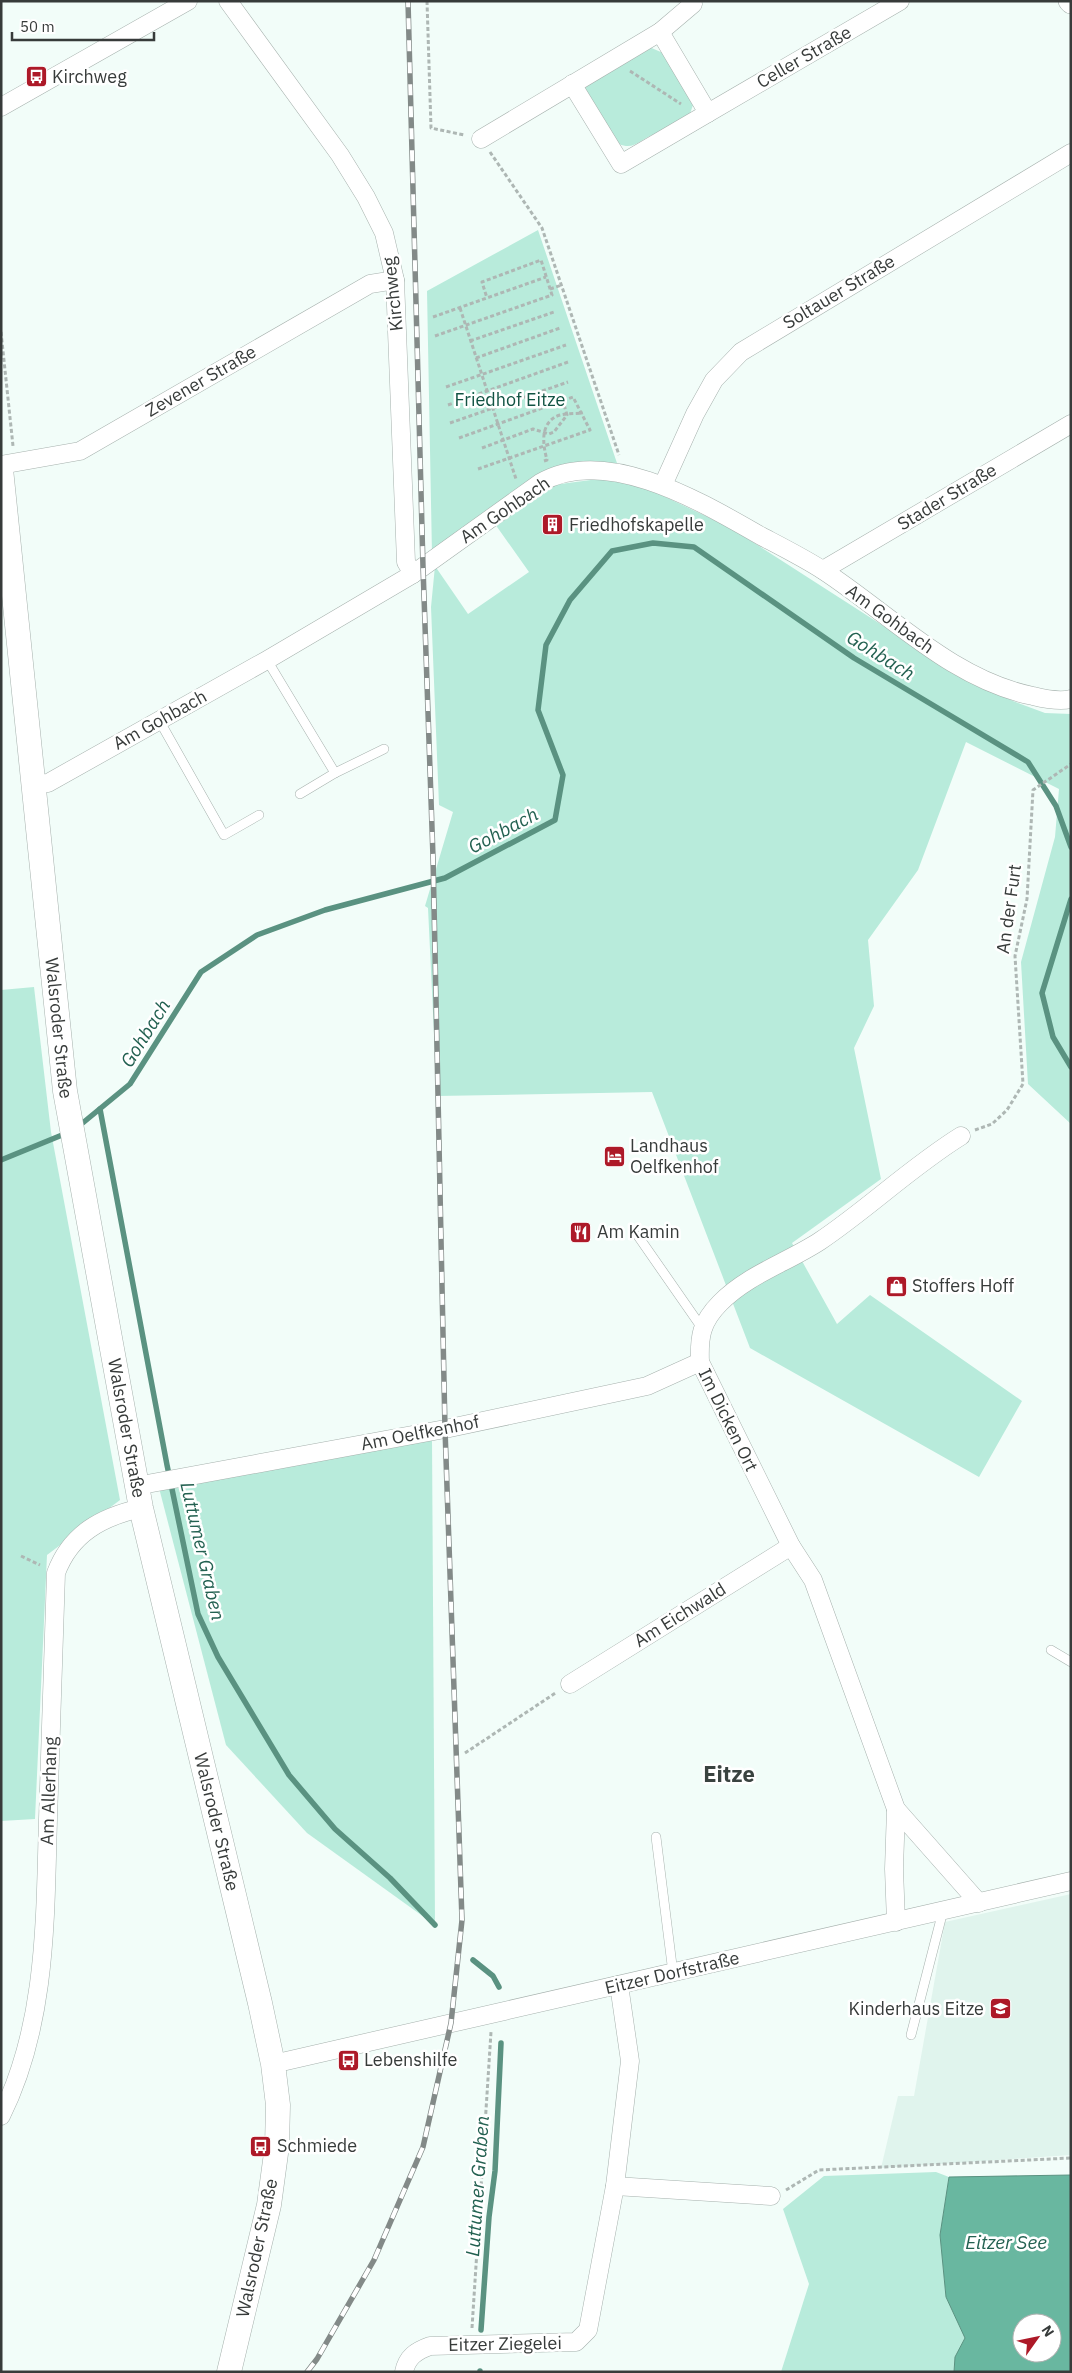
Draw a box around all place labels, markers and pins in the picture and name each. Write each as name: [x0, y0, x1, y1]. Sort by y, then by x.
bus stop icon: Kirchweg: [24, 65, 48, 89]
place label: Kirchweg: [52, 65, 127, 88]
building icon: Friedhofskapelle: [541, 513, 565, 537]
place label: Friedhofskapelle: [569, 513, 704, 536]
place label: Landhaus Oelfkenhof: [630, 1134, 719, 1178]
hotel icon: Landhaus Oelfkenhof: [602, 1144, 626, 1168]
restaurant icon: Am Kamin: [569, 1220, 593, 1244]
place label: Am Kamin: [597, 1220, 680, 1243]
shop icon: Stoffers Hoff: [884, 1274, 908, 1298]
place label: Stoffers Hoff: [912, 1274, 1014, 1297]
place label: Kinderhaus Eitze: [848, 1997, 984, 2020]
school or university icon: Kinderhaus Eitze: [988, 1997, 1012, 2021]
bus stop icon: Lebenshilfe: [336, 2048, 360, 2072]
place label: Lebenshilfe: [364, 2048, 457, 2071]
bus stop icon: Schmiede: [249, 2134, 273, 2158]
place label: Schmiede: [277, 2134, 357, 2157]

